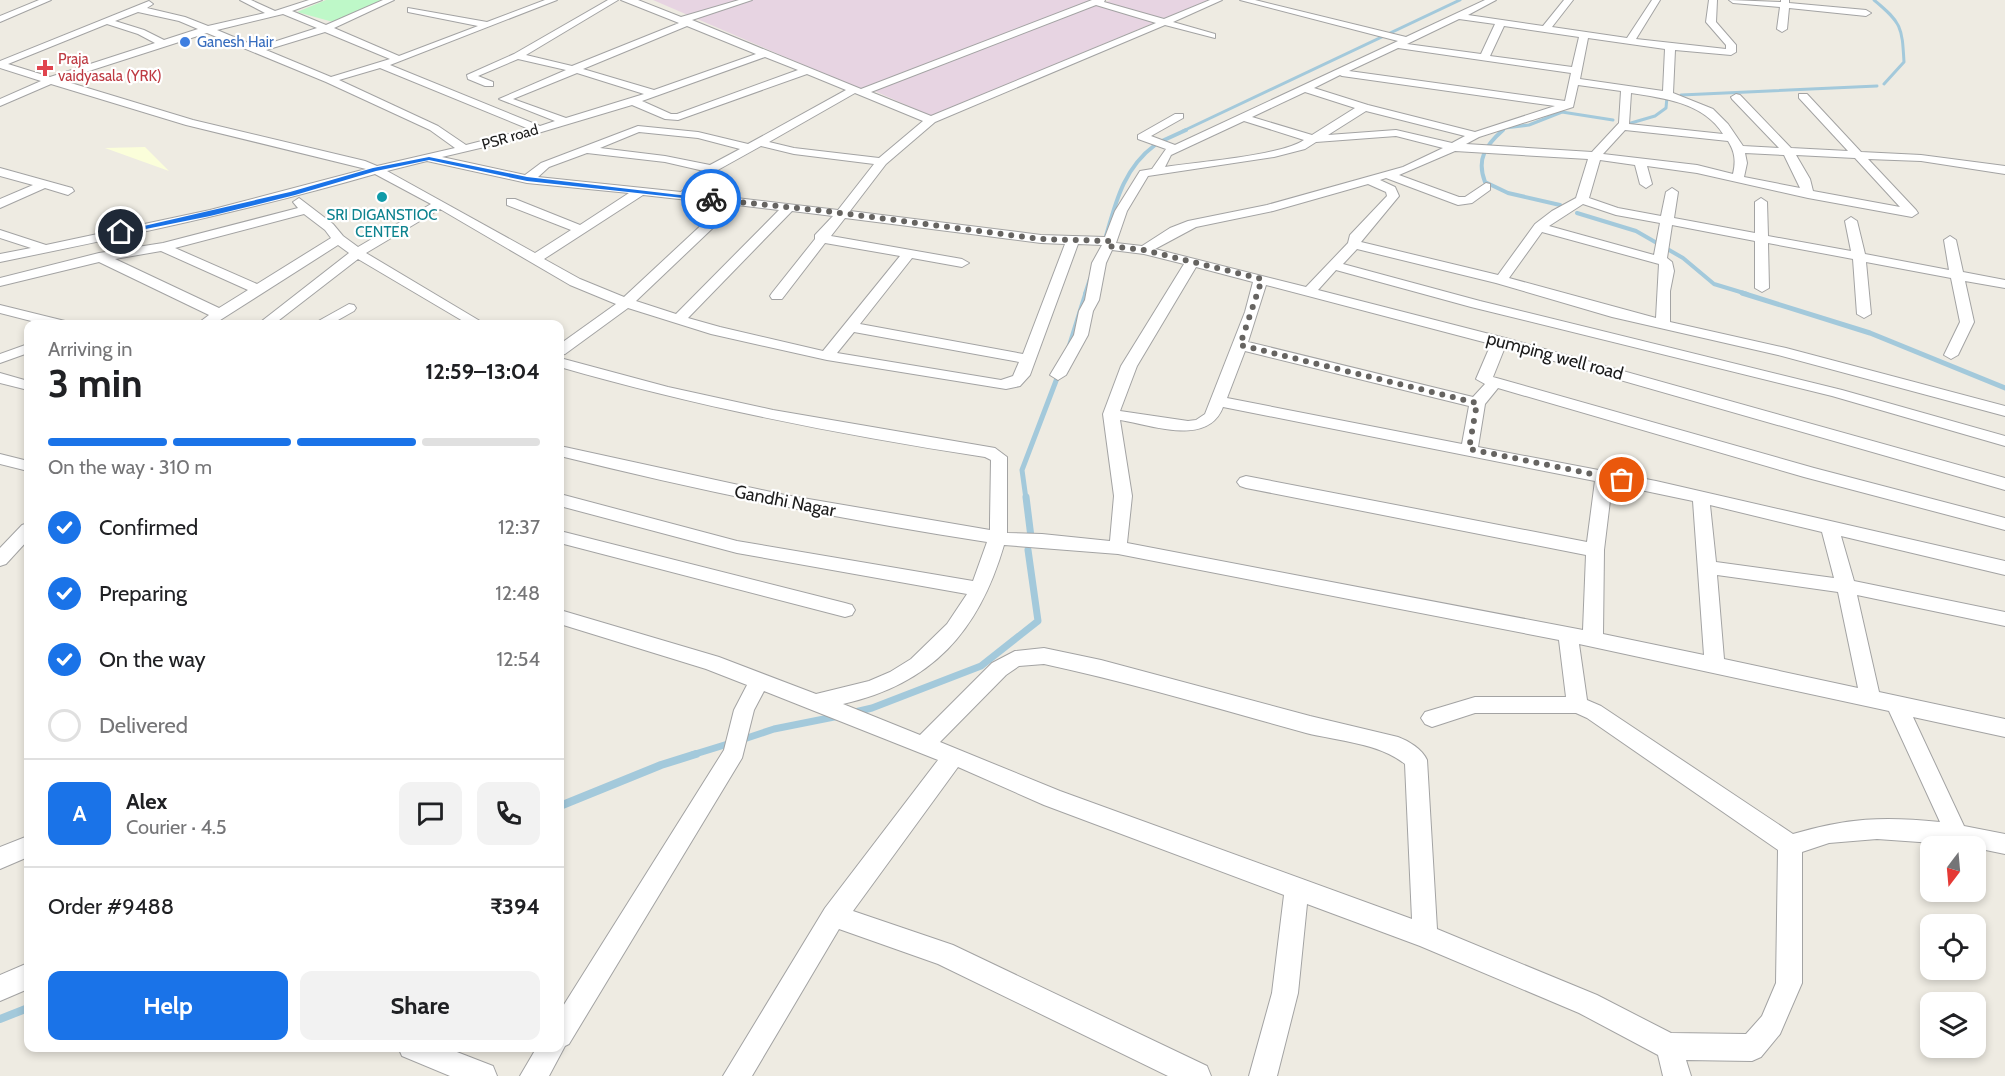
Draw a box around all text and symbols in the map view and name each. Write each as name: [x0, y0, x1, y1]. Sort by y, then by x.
place label: Ganesh Hair: [197, 33, 274, 51]
marker: Ganesh Hair: [178, 35, 192, 49]
place label: Praja vaidyasala (YRK): [58, 50, 162, 85]
marker: Praja vaidyasala (YRK): [36, 59, 54, 77]
street label: PSR road: [480, 120, 540, 154]
courier: [681, 169, 741, 229]
icon: bike: [695, 183, 728, 216]
marker: SRI DIGANSTIOC CENTER: [375, 190, 389, 204]
pin: [95, 206, 146, 257]
place label: SRI DIGANSTIOC CENTER: [327, 206, 437, 241]
icon: home: [104, 215, 137, 248]
street label: pumping well road: [1484, 327, 1626, 385]
text: Arriving in: [48, 337, 132, 361]
text: 12:59–13:04: [425, 358, 540, 385]
text: 3 min: [48, 359, 143, 407]
pin: [1596, 454, 1647, 505]
text: On the way · 310 m: [48, 455, 212, 479]
icon: bag: [1605, 463, 1638, 496]
street label: Gandhi Nagar: [732, 480, 838, 522]
icon: check: [48, 511, 81, 544]
text: Confirmed: [99, 514, 198, 541]
text: 12:37: [498, 515, 540, 539]
icon: check: [48, 577, 81, 610]
text: Preparing: [99, 580, 187, 607]
text: 12:48: [495, 581, 540, 605]
icon: check: [48, 643, 81, 676]
text: On the way: [99, 646, 206, 673]
text: 12:54: [496, 647, 540, 671]
text: Delivered: [99, 712, 188, 739]
button: chat: [399, 782, 462, 845]
button: phone: [477, 782, 540, 845]
text: Alex: [126, 788, 167, 815]
text: A: [73, 800, 86, 827]
text: Courier · 4.5: [126, 815, 227, 839]
north arrow: [1920, 836, 1986, 902]
map controls: [1920, 836, 1986, 1058]
text: Order #9488: [48, 893, 174, 920]
text: ₹394: [490, 893, 540, 920]
button: locate: [1920, 914, 1986, 980]
button: Help: [48, 971, 288, 1040]
button: Share: [300, 971, 540, 1040]
button: layers: [1920, 992, 1986, 1058]

